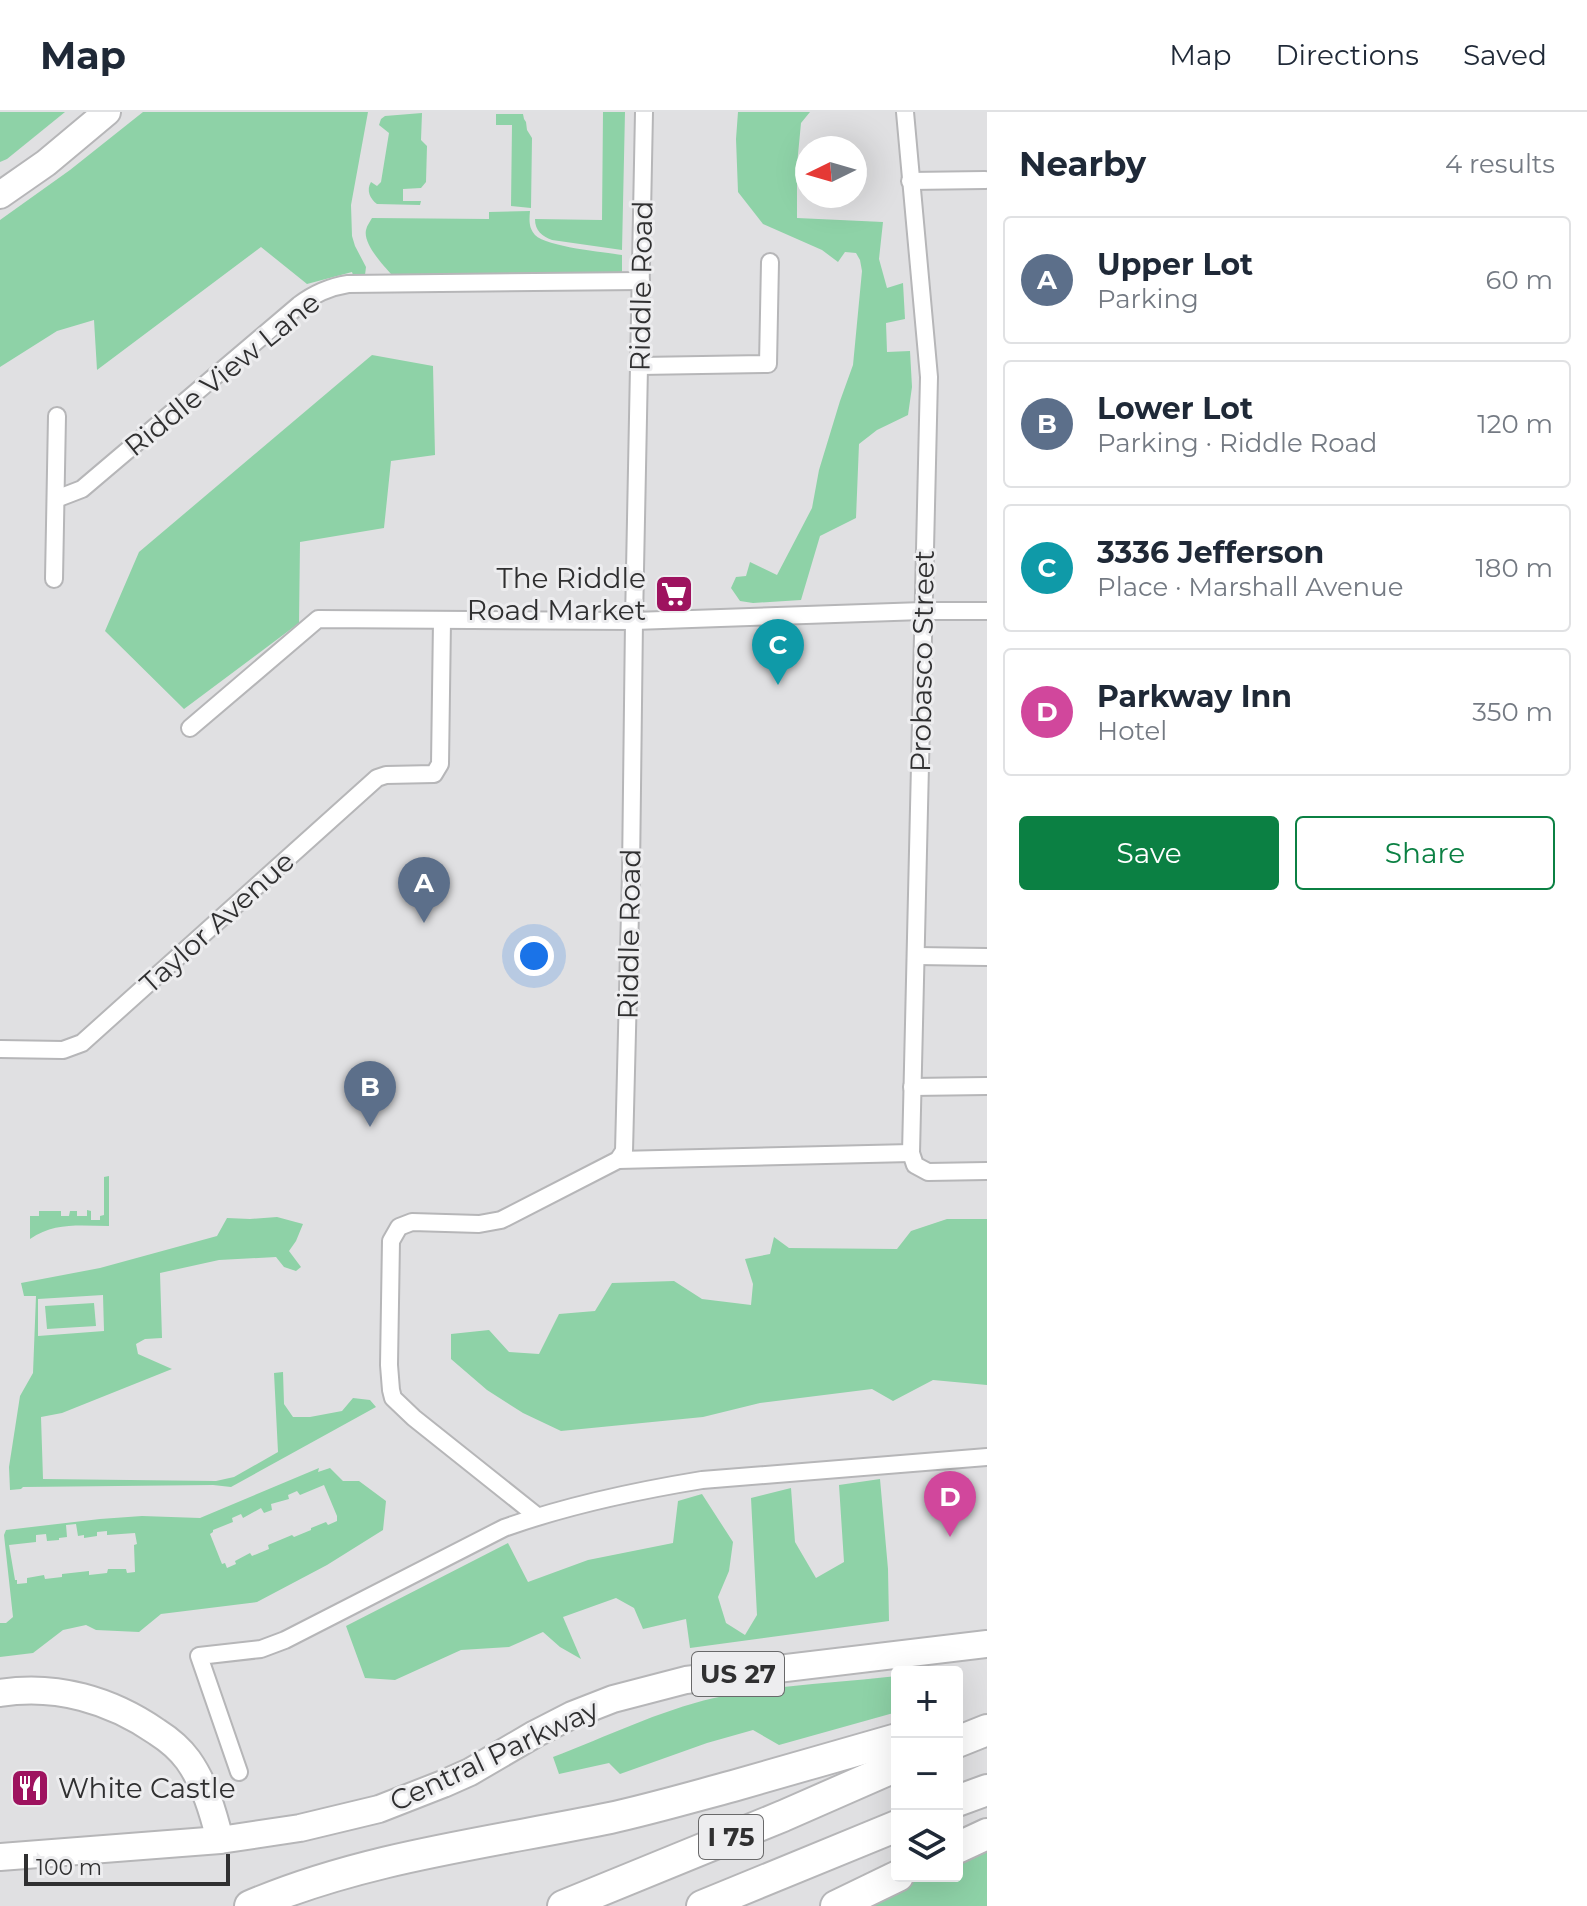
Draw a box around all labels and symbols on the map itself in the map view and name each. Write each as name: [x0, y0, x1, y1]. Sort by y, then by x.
north arrow: [795, 136, 867, 208]
street label: Riddle Road: [623, 200, 659, 372]
street label: Riddle View Lane: [117, 285, 327, 463]
street label: Probasco Street: [903, 550, 941, 772]
place label: The Riddle Road Market: [467, 561, 646, 627]
supermarket icon: The Riddle Road Market: [653, 573, 695, 615]
pin: C: [752, 619, 804, 685]
street label: Taylor Avenue: [133, 844, 301, 1000]
street label: Riddle Road: [611, 848, 647, 1020]
pin: A: [398, 857, 450, 923]
your location: [514, 936, 554, 976]
pin: B: [344, 1061, 396, 1127]
pin: D: [924, 1471, 976, 1537]
road number: US 27: [692, 1652, 784, 1696]
street label: Central Parkway: [384, 1691, 604, 1818]
restaurant icon: White Castle: [9, 1767, 51, 1809]
place label: White Castle: [58, 1771, 236, 1805]
road number: I 75: [699, 1815, 763, 1859]
scale bar: [24, 1850, 230, 1886]

